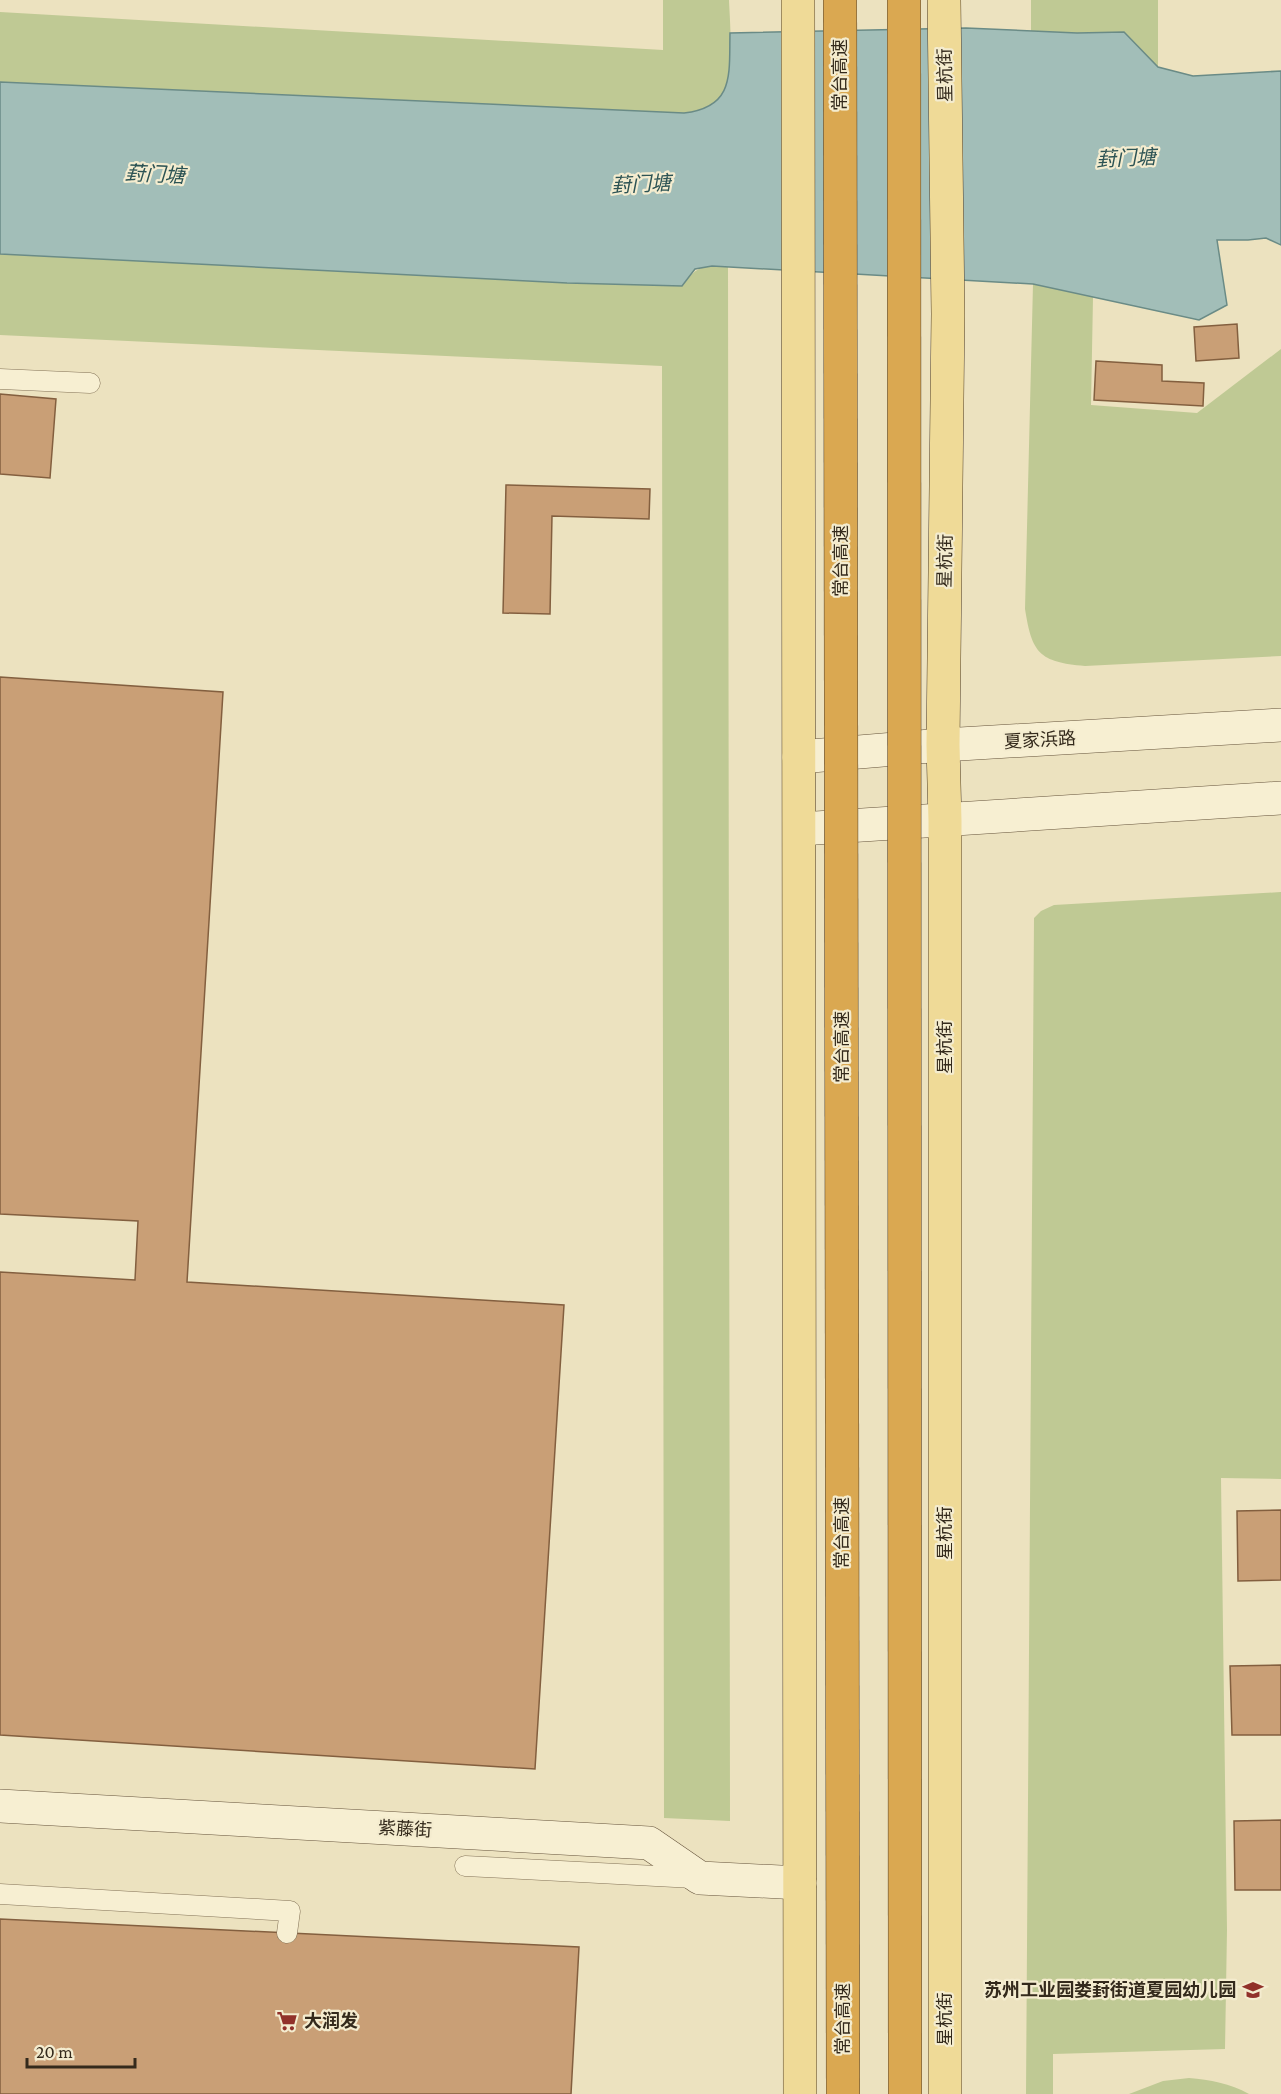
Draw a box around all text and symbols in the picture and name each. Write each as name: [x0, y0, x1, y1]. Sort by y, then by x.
street label: 常台高速: [830, 39, 850, 111]
street label: 星杭街: [935, 48, 955, 102]
water label: 葑门塘: [1095, 145, 1160, 171]
water label: 葑门塘: [124, 161, 189, 187]
water label: 葑门塘: [610, 171, 675, 197]
street label: 常台高速: [831, 525, 851, 597]
street label: 星杭街: [935, 534, 955, 588]
street label: 夏家浜路: [1004, 728, 1076, 752]
street label: 常台高速: [832, 1011, 852, 1083]
street label: 星杭街: [935, 1020, 955, 1074]
street label: 常台高速: [832, 1497, 852, 1569]
street label: 星杭街: [935, 1506, 955, 1560]
street label: 紫藤街: [378, 1818, 432, 1840]
school or university icon: 苏州工业园娄葑街道夏园幼儿园: [1241, 1978, 1265, 2002]
place label: 苏州工业园娄葑街道夏园幼儿园: [984, 1980, 1236, 2000]
street label: 常台高速: [833, 1983, 853, 2055]
street label: 星杭街: [935, 1992, 955, 2046]
supermarket icon: 大润发: [275, 2009, 299, 2033]
place label: 大润发: [304, 2011, 358, 2031]
scale bar: [27, 2031, 135, 2069]
text: 20 m: [36, 2042, 73, 2062]

